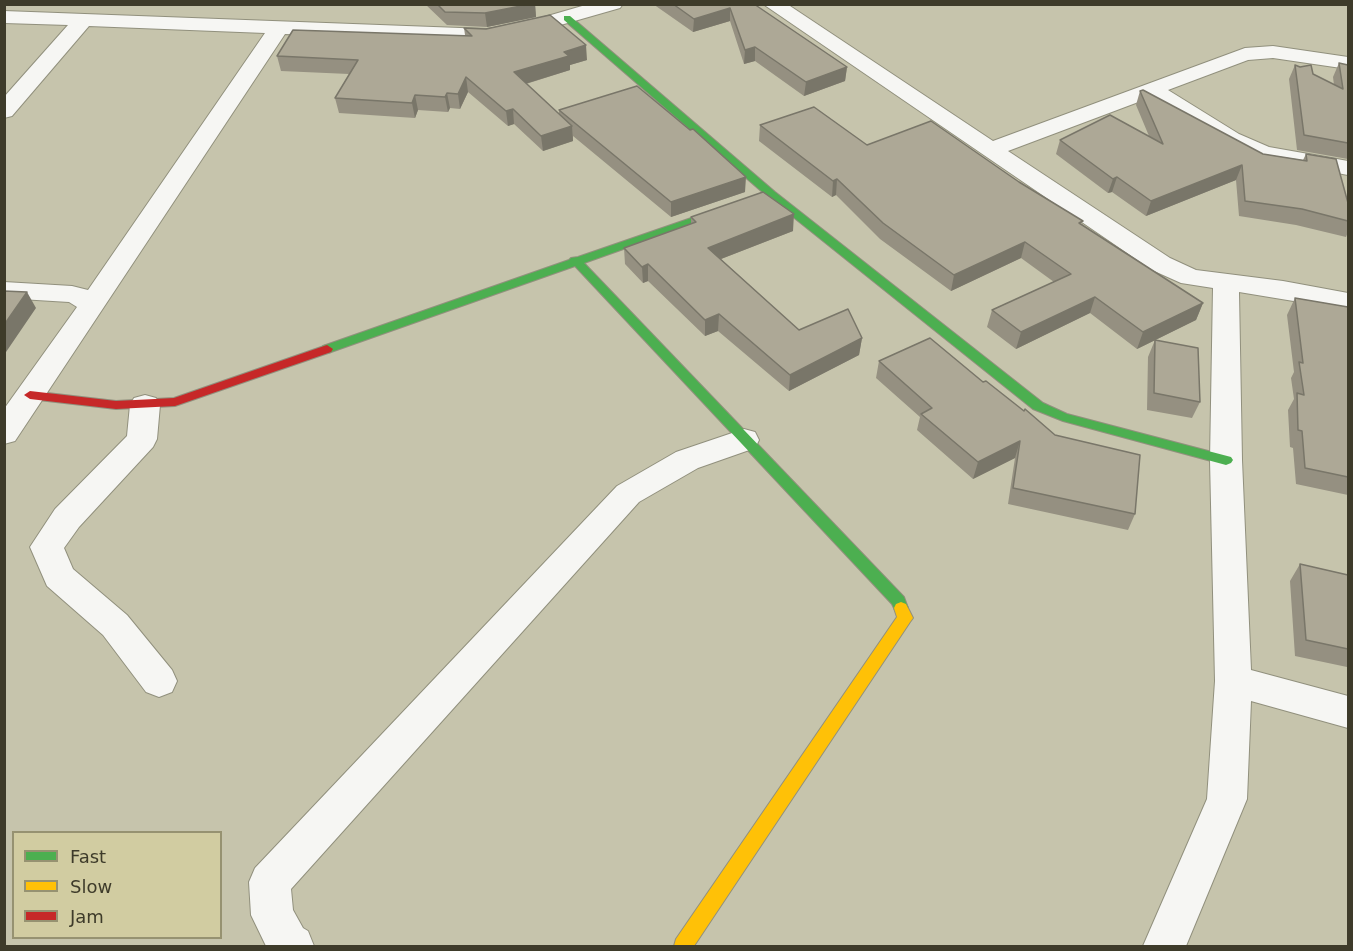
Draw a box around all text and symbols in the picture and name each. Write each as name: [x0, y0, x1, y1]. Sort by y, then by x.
legend: [12, 831, 222, 939]
text: Fast: [70, 846, 106, 867]
text: Slow: [70, 876, 112, 897]
text: Jam: [70, 906, 104, 927]

